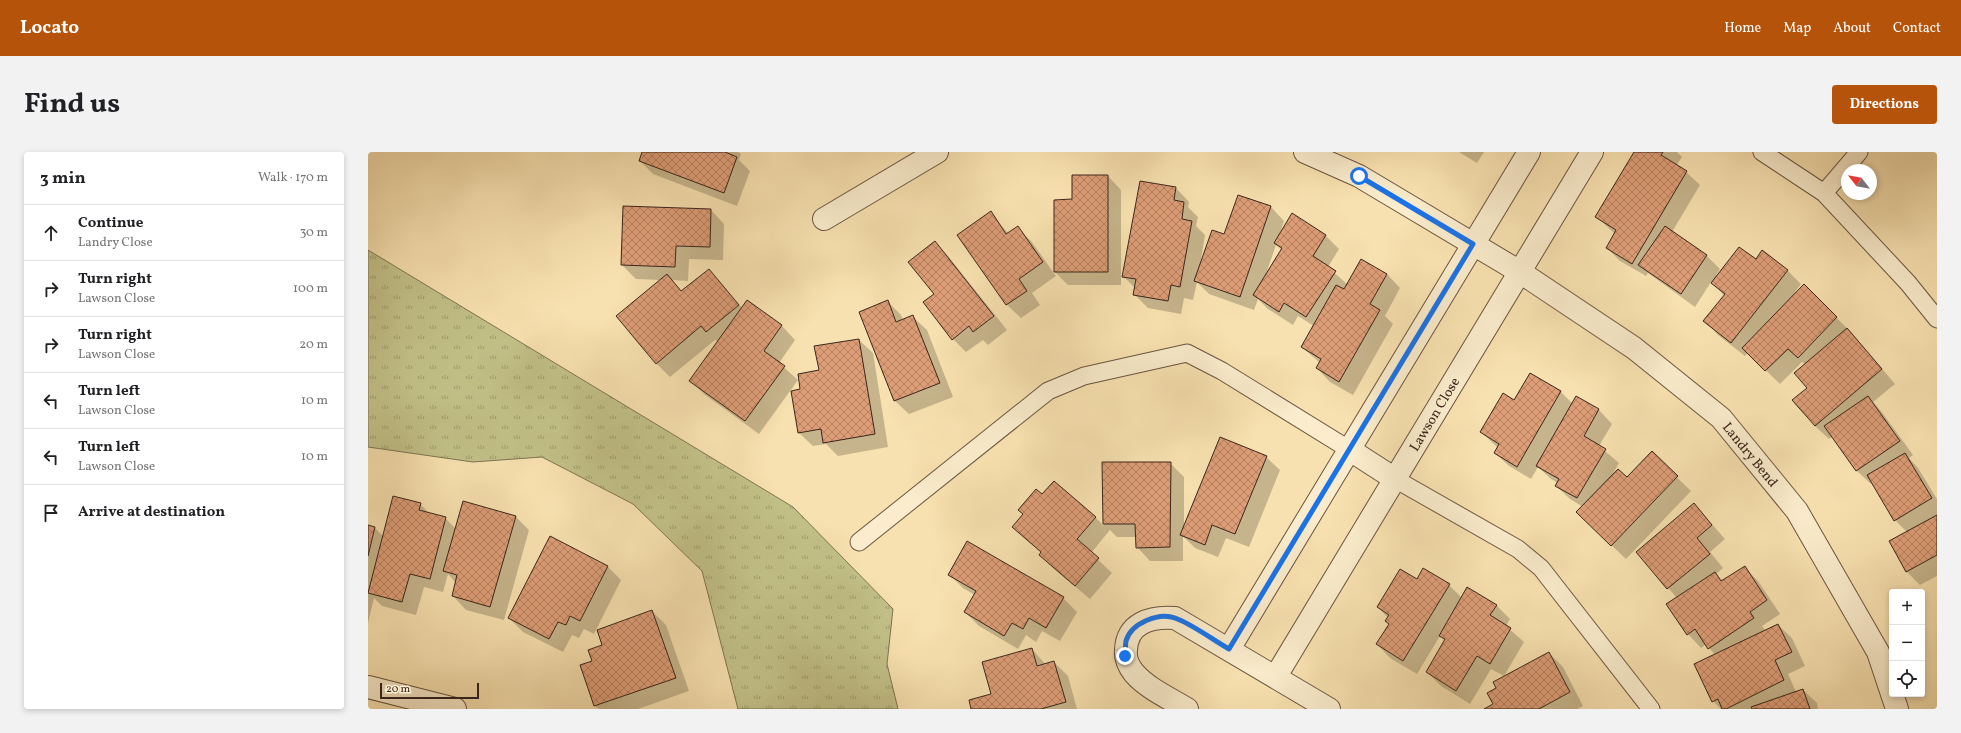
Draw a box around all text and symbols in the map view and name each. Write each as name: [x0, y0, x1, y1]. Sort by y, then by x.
text: Locato: [20, 15, 79, 41]
text: Home: [1724, 19, 1761, 38]
text: Map: [1783, 19, 1811, 38]
text: About: [1833, 19, 1871, 38]
text: Contact: [1893, 19, 1941, 38]
text: Find us: [24, 85, 120, 124]
button: Directions: [1832, 85, 1937, 124]
north arrow: [1841, 164, 1877, 200]
text: 3 min: [40, 167, 86, 190]
route start: [1350, 167, 1368, 185]
text: Walk · 170 m: [258, 169, 328, 187]
text: Continue: [78, 213, 143, 234]
icon: ahead: [40, 222, 62, 244]
text: 30 m: [300, 224, 328, 242]
text: Landry Close: [78, 234, 153, 252]
text: Turn right: [78, 269, 152, 290]
icon: right: [40, 278, 62, 300]
text: 100 m: [293, 280, 328, 298]
text: Lawson Close: [78, 290, 155, 308]
text: Turn right: [78, 325, 152, 346]
icon: right: [40, 334, 62, 356]
text: 20 m: [299, 336, 328, 354]
text: Lawson Close: [78, 346, 155, 364]
street label: Lawson Close: [1406, 374, 1465, 455]
text: Turn left: [78, 381, 140, 402]
icon: left: [40, 390, 62, 412]
text: 10 m: [301, 392, 328, 410]
text: Lawson Close: [78, 402, 155, 420]
street label: Landry Bend: [1717, 419, 1782, 492]
text: Turn left: [78, 437, 140, 458]
icon: left: [40, 446, 62, 468]
text: 10 m: [301, 448, 328, 466]
text: Lawson Close: [78, 458, 155, 476]
icon: arrive: [40, 502, 62, 524]
text: Arrive at destination: [78, 502, 225, 523]
map controls: [1889, 589, 1925, 697]
button: +: [1889, 589, 1925, 625]
button: −: [1889, 625, 1925, 661]
route end: [1116, 647, 1134, 665]
button: locate: [1889, 661, 1925, 697]
scale bar: [380, 681, 479, 700]
text: 20 m: [386, 682, 410, 697]

